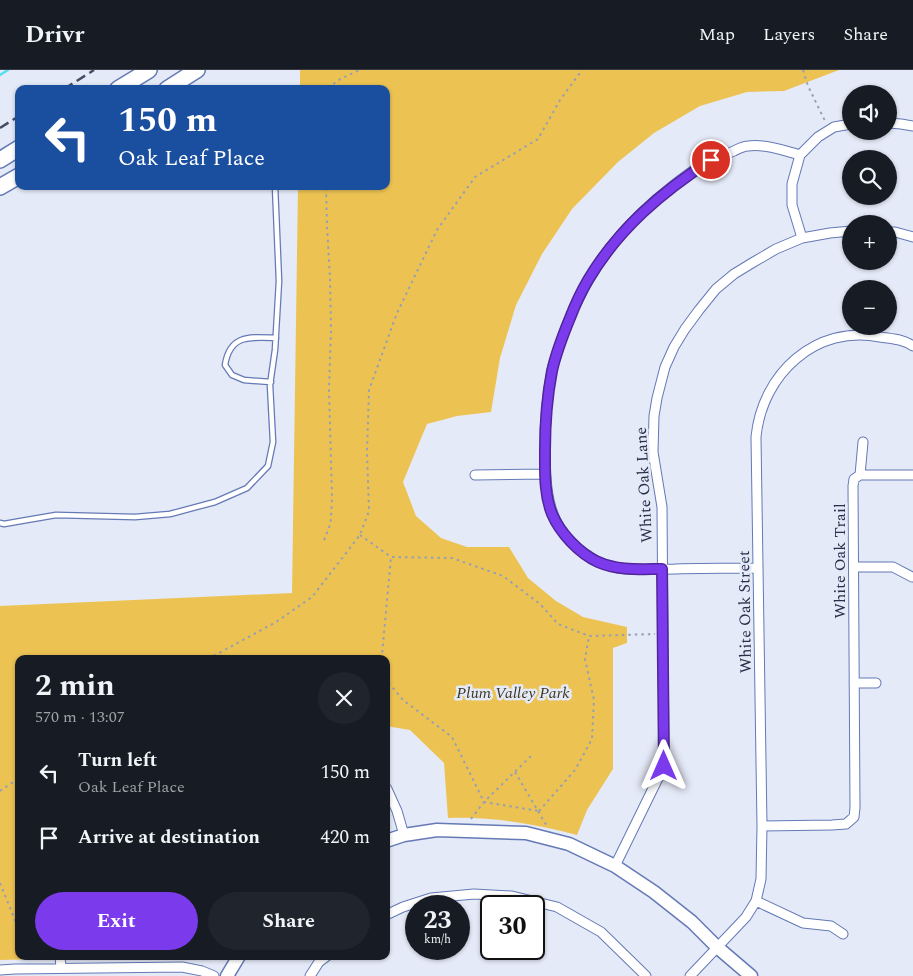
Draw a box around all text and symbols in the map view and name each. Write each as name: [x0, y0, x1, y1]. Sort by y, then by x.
text: Drivr: [25, 17, 84, 53]
text: Map: [699, 21, 735, 48]
text: Layers: [763, 21, 815, 48]
text: Share: [843, 21, 888, 48]
map controls: [842, 85, 897, 335]
button: sound: [842, 85, 897, 140]
text: 150 m: [118, 94, 217, 147]
icon: left: [35, 105, 100, 170]
pin: [690, 139, 732, 181]
text: Oak Leaf Place: [118, 142, 265, 175]
icon: arrive: [697, 146, 725, 174]
button: search: [842, 150, 897, 205]
button: +: [842, 215, 897, 270]
button: −: [842, 280, 897, 335]
street label: White Oak Lane: [629, 426, 659, 543]
street label: White Oak Trail: [828, 503, 852, 619]
street label: White Oak Street: [732, 550, 758, 674]
text: 2 min: [35, 663, 115, 709]
button: close: [318, 672, 370, 724]
park label: Plum Valley Park: [456, 681, 570, 705]
text: 570 m · 13:07: [35, 705, 125, 729]
position arrow: [637, 739, 689, 791]
text: Turn left: [78, 746, 157, 775]
text: 150 m: [320, 758, 370, 787]
icon: left: [35, 759, 63, 787]
text: Oak Leaf Place: [78, 775, 185, 799]
text: Arrive at destination: [78, 823, 260, 852]
text: 420 m: [320, 823, 370, 852]
icon: arrive: [35, 824, 63, 852]
button: Exit: [35, 892, 198, 950]
button: Share: [208, 892, 370, 950]
speed limit sign: 30: [480, 895, 545, 960]
text: 23: [423, 902, 452, 940]
text: km/h: [424, 930, 451, 949]

